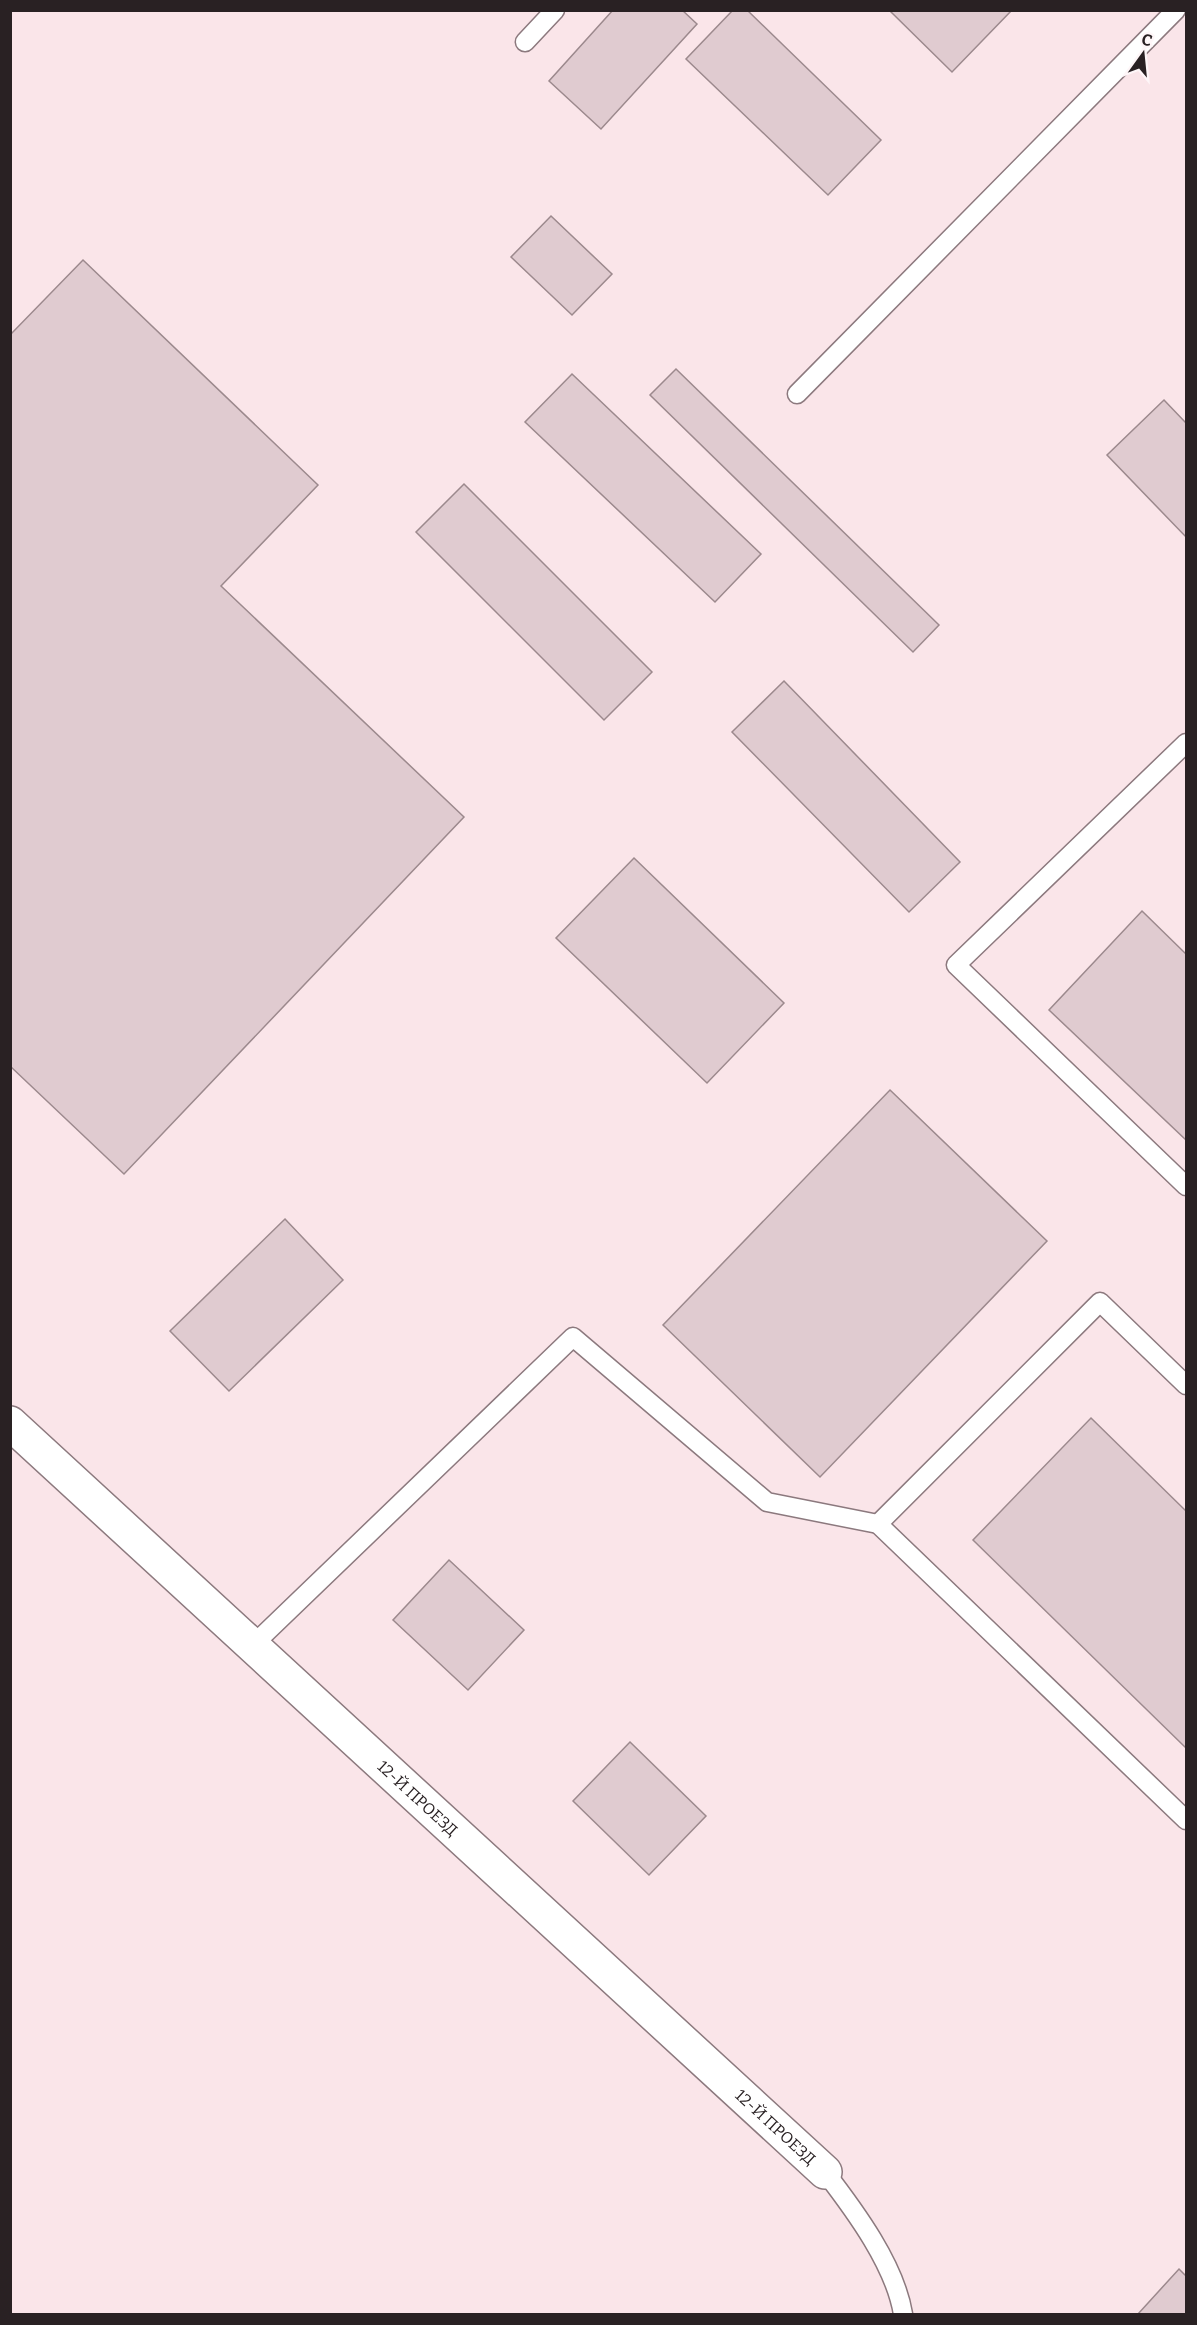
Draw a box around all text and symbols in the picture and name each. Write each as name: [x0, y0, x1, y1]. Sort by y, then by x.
north arrow: [1113, 24, 1173, 84]
text: С: [1139, 30, 1154, 50]
street label: 12-Й ПРОЕЗД: [374, 1757, 462, 1840]
street label: 12-Й ПРОЕЗД: [731, 2086, 819, 2169]

